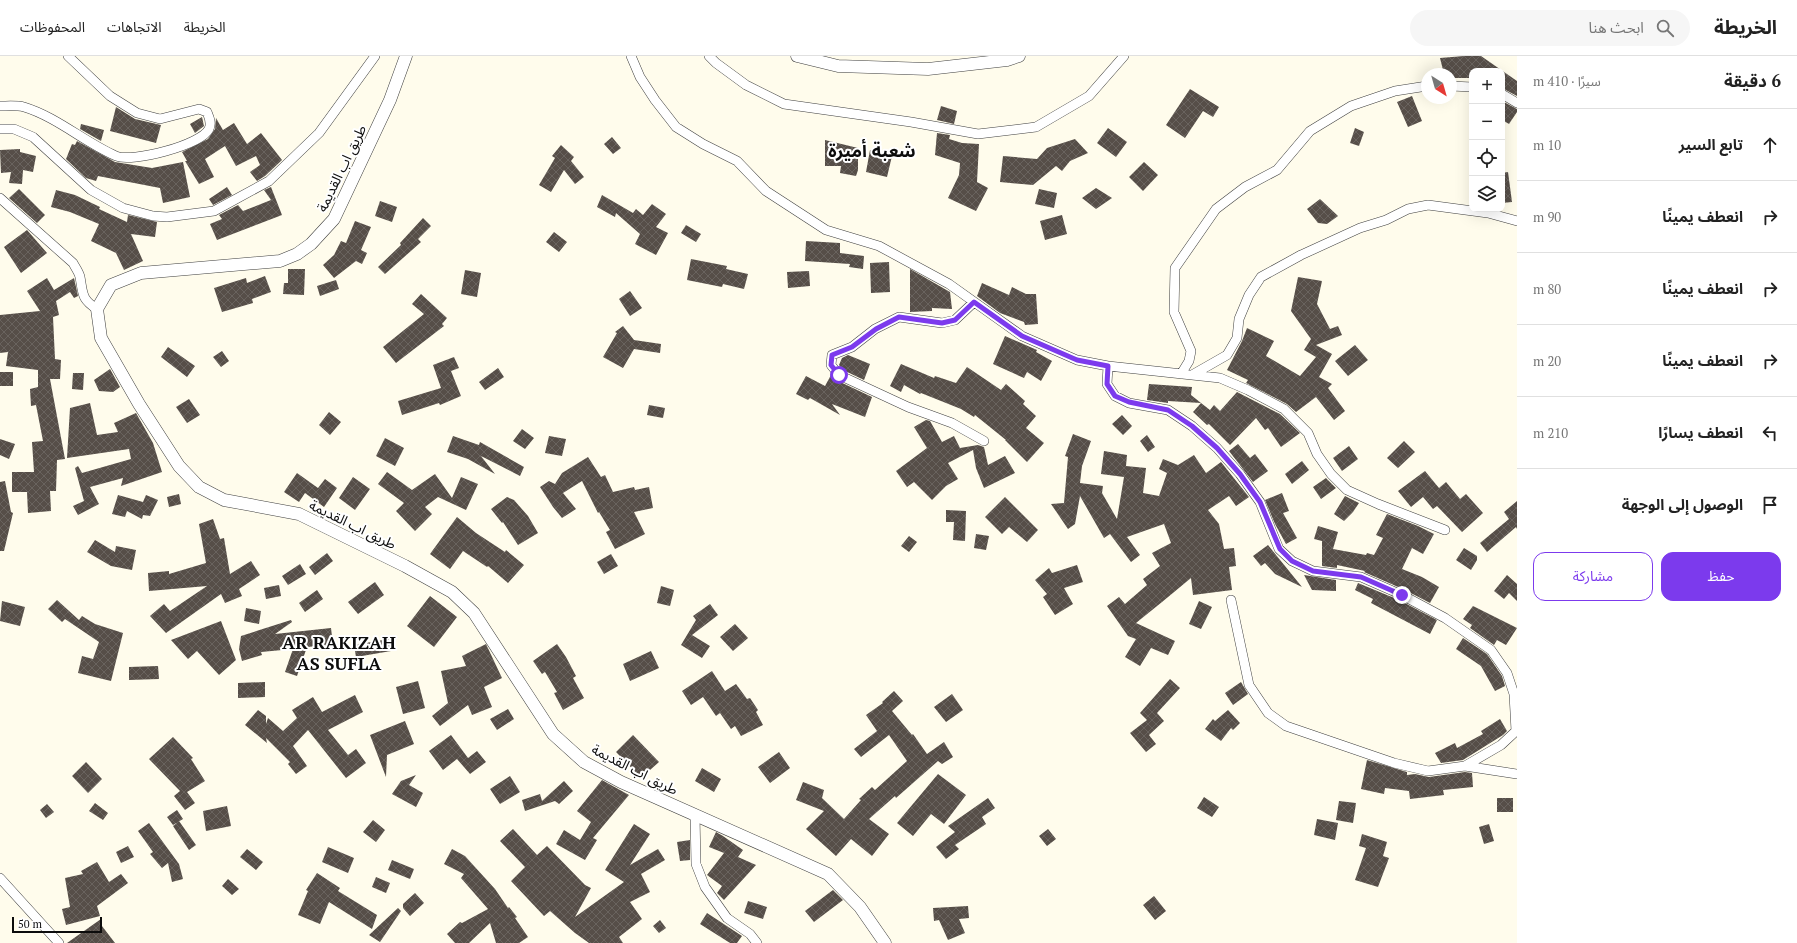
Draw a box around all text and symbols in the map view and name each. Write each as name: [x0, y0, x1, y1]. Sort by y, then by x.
search box: [1410, 10, 1690, 46]
text: الخريطة: [1714, 14, 1777, 39]
text: المحفوظات: [20, 17, 85, 36]
text: الاتجاهات: [107, 17, 162, 36]
text: الخريطة: [184, 17, 226, 36]
text: ابحث هنا: [1589, 17, 1644, 37]
icon: search: [1654, 17, 1676, 39]
north arrow: [1421, 68, 1457, 104]
map controls: [1469, 68, 1505, 212]
button: +: [1469, 68, 1505, 104]
text: 6 دقيقة: [1724, 69, 1781, 92]
text: سيرًا · 410 m: [1533, 72, 1601, 90]
button: −: [1469, 104, 1505, 140]
street label: طريق اب القديمة: [312, 121, 371, 215]
text: تابع السير: [1679, 134, 1743, 154]
icon: ahead: [1759, 134, 1781, 156]
text: 10 m: [1533, 136, 1561, 154]
district label: شعبة أميرة: [828, 138, 916, 162]
button: locate: [1469, 140, 1505, 176]
button: layers: [1469, 176, 1505, 212]
text: انعطف يمينًا: [1662, 206, 1743, 226]
icon: right: [1759, 206, 1781, 228]
text: 90 m: [1533, 208, 1561, 226]
text: انعطف يمينًا: [1662, 278, 1743, 298]
icon: right: [1759, 278, 1781, 300]
text: 80 m: [1533, 280, 1561, 298]
text: انعطف يمينًا: [1662, 350, 1743, 370]
icon: right: [1759, 350, 1781, 372]
text: 20 m: [1533, 352, 1561, 370]
route start: [830, 366, 848, 384]
text: انعطف يسارًا: [1658, 422, 1743, 442]
icon: left: [1759, 422, 1781, 444]
text: 210 m: [1533, 424, 1568, 442]
text: الوصول إلى الوجهة: [1622, 494, 1743, 514]
icon: arrive: [1759, 494, 1781, 516]
street label: طريق اب القديمة: [306, 495, 400, 554]
button: مشاركة: [1533, 552, 1653, 601]
button: حفظ: [1661, 552, 1781, 601]
route end: [1393, 586, 1411, 604]
district label: AR RAKIZAH AS SUFLA: [282, 630, 396, 675]
street label: طريق اب القديمة: [588, 739, 681, 800]
scale bar: [12, 915, 102, 934]
text: 50 m: [18, 917, 42, 931]

